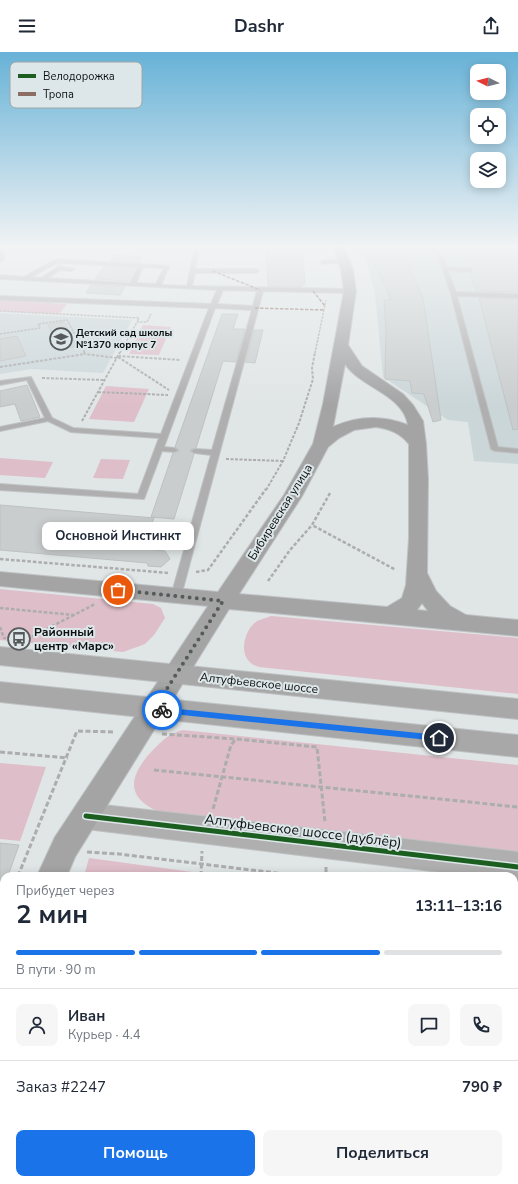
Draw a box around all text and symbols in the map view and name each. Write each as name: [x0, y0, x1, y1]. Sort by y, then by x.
text: Dashr: [234, 14, 284, 38]
icon: menu: [16, 15, 38, 37]
icon: share: [480, 15, 502, 37]
legend: [10, 62, 142, 108]
north arrow: [470, 64, 506, 100]
map controls: [470, 64, 506, 188]
text: Велодорожка: [43, 69, 115, 84]
text: Тропа: [43, 87, 74, 102]
button: locate: [470, 108, 506, 144]
button: layers: [470, 152, 506, 188]
school or university icon: Детский сад школы №1370 корпус 7: [48, 326, 74, 352]
place label: Детский сад школы №1370 корпус 7: [76, 326, 172, 352]
street label: Бибиревская улица: [244, 461, 316, 563]
callout: Основной Инстинкт: [42, 522, 194, 550]
text: Основной Инстинкт: [55, 527, 181, 545]
pin: [101, 573, 135, 607]
icon: bag: [107, 579, 129, 601]
place label: Районный центр «Марс»: [34, 624, 114, 654]
bus stop icon: Районный центр «Марс»: [6, 626, 32, 652]
street label: Алтуфьевское шоссе: [199, 669, 319, 697]
courier: [142, 690, 182, 730]
icon: bike: [151, 699, 173, 721]
pin: [422, 721, 456, 755]
icon: home: [428, 727, 450, 749]
street label: Алтуфьевское шоссе (дублёр): [203, 809, 403, 853]
text: Прибудет через: [16, 882, 114, 900]
text: 13:11–13:16: [415, 896, 502, 916]
text: 2 мин: [16, 897, 88, 932]
text: В пути · 90 m: [16, 961, 96, 979]
button: person: [16, 1004, 58, 1046]
button: chat: [408, 1004, 450, 1046]
button: phone: [460, 1004, 502, 1046]
text: Иван: [68, 1006, 105, 1026]
text: Курьер · 4.4: [68, 1026, 141, 1044]
text: Заказ #2247: [16, 1077, 106, 1097]
text: 790 ₽: [462, 1077, 502, 1097]
button: Помощь: [16, 1130, 255, 1176]
button: Поделиться: [263, 1130, 502, 1176]

